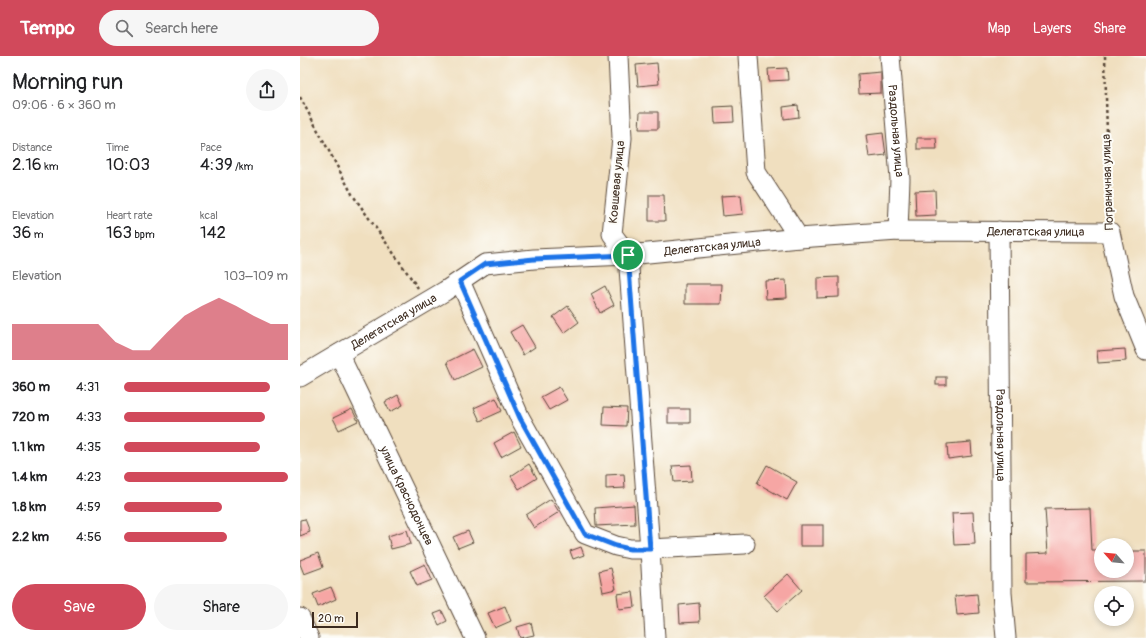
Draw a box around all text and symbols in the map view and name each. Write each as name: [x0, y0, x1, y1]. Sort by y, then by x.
search box: [99, 10, 379, 46]
text: Tempo: [20, 16, 75, 40]
icon: search: [113, 17, 135, 39]
text: Search here: [145, 19, 218, 38]
text: Map: [988, 20, 1011, 37]
text: Layers: [1033, 20, 1071, 37]
text: Share: [1093, 20, 1126, 37]
text: Morning run: [12, 68, 123, 96]
button: share: [246, 69, 288, 111]
street label: Раздольная улица: [885, 84, 907, 178]
text: 09:06 · 6 × 360 m: [12, 97, 116, 113]
street label: Пограничная улица: [1099, 133, 1117, 230]
street label: Ковшевая улица: [606, 139, 628, 224]
text: Distance: [12, 141, 52, 154]
text: Time: [106, 141, 129, 154]
text: Pace: [200, 141, 222, 154]
text: 2.16: [12, 154, 42, 175]
text: 10:03: [106, 154, 150, 175]
text: 4:39: [200, 154, 233, 175]
text: km: [42, 160, 59, 173]
text: /km: [233, 160, 253, 173]
text: Elevation: [12, 209, 54, 222]
text: Heart rate: [106, 209, 152, 222]
text: kcal: [200, 209, 218, 222]
text: 36: [12, 222, 31, 243]
text: 163: [106, 222, 132, 243]
text: 142: [200, 222, 226, 243]
street label: Делегатская улица: [986, 224, 1085, 239]
text: m: [31, 228, 44, 241]
text: bpm: [132, 228, 155, 241]
street label: Делегатская улица: [662, 234, 762, 259]
pin: [611, 238, 645, 272]
icon: arrive: [617, 244, 639, 266]
text: Elevation: [12, 268, 62, 284]
text: 103–109 m: [224, 268, 288, 284]
street label: Делегатская улица: [347, 290, 440, 353]
text: 360 m: [12, 379, 50, 395]
text: 4:31: [76, 379, 99, 395]
street label: Раздольная улица: [993, 389, 1009, 482]
text: 720 m: [12, 409, 49, 425]
text: 4:33: [76, 409, 102, 425]
text: 1.1 km: [12, 439, 45, 455]
text: 4:35: [76, 439, 101, 455]
street label: улица Краснодонцев: [376, 443, 437, 548]
text: 1.4 km: [12, 469, 47, 485]
text: 4:23: [76, 469, 101, 485]
text: 1.8 km: [12, 499, 46, 515]
text: 4:59: [76, 499, 101, 515]
text: 2.2 km: [12, 529, 49, 545]
text: 4:56: [76, 529, 102, 545]
north arrow: [1094, 538, 1134, 578]
map controls: [1094, 538, 1134, 626]
button: Save: [12, 584, 146, 630]
button: Share: [154, 584, 288, 630]
button: locate: [1094, 586, 1134, 626]
scale bar: [312, 610, 358, 629]
text: 20 m: [318, 612, 344, 625]

